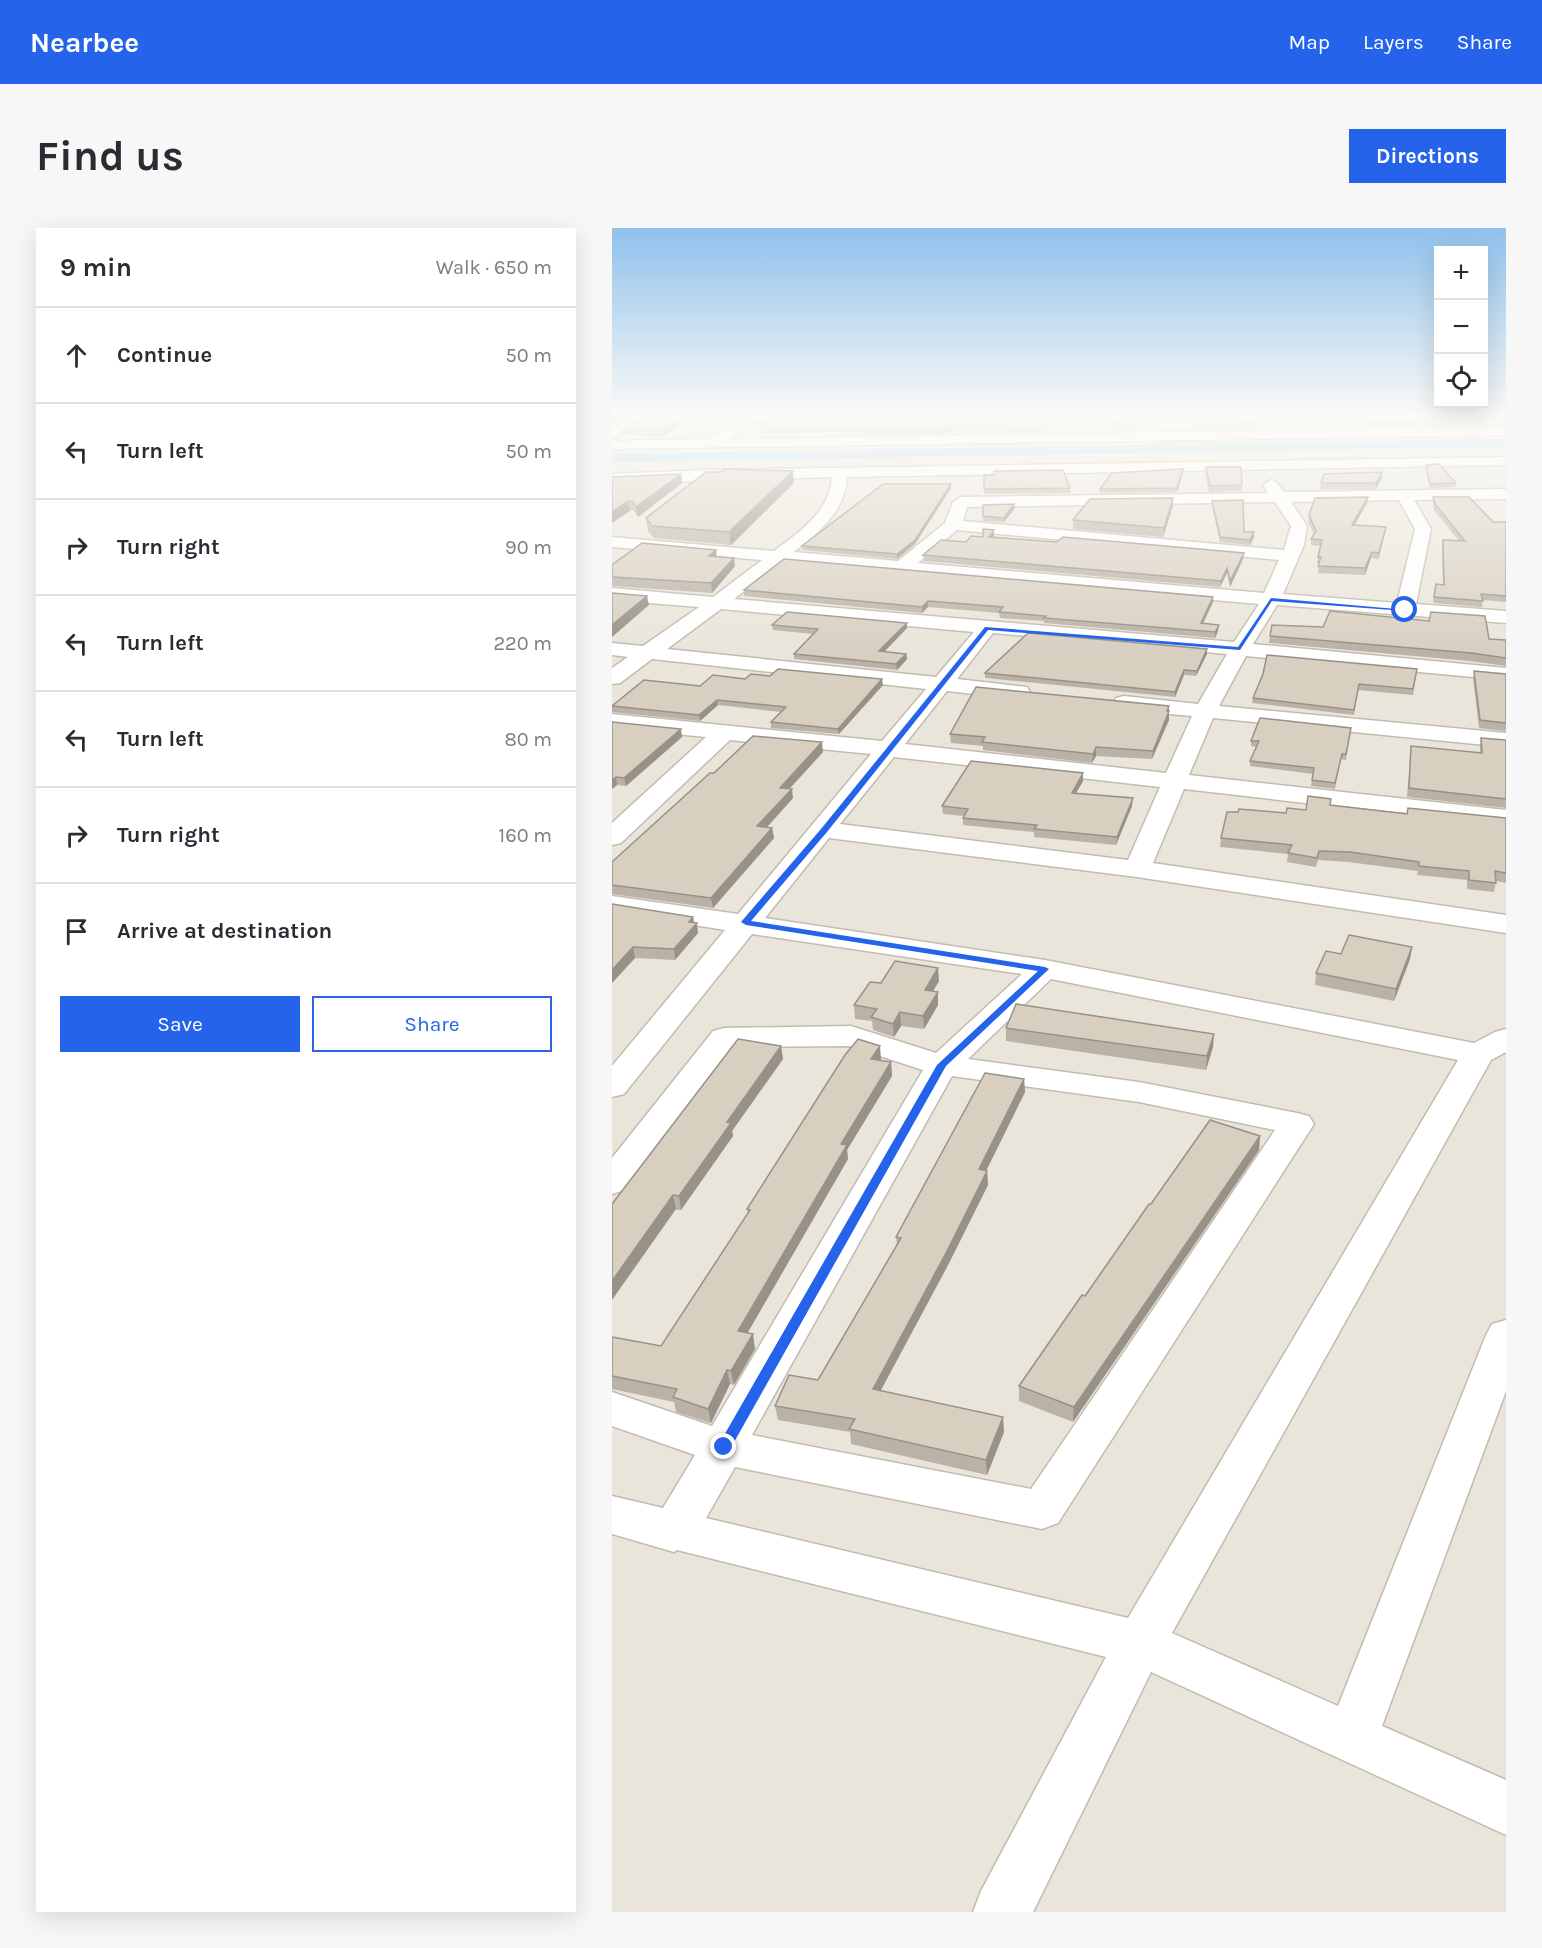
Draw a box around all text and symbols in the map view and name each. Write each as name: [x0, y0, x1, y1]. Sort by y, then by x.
text: Nearbee: [30, 26, 139, 59]
text: Map: [1288, 30, 1330, 54]
text: Layers: [1363, 30, 1424, 54]
text: Share: [1457, 30, 1512, 54]
button: Directions: [1349, 129, 1506, 183]
text: Find us: [36, 131, 184, 181]
map controls: [1434, 246, 1488, 408]
button: +: [1434, 246, 1488, 300]
text: 9 min: [60, 252, 132, 283]
text: Walk · 650 m: [436, 256, 552, 279]
button: −: [1434, 300, 1488, 354]
icon: ahead: [60, 339, 93, 372]
text: Continue: [117, 342, 212, 368]
text: 50 m: [505, 344, 552, 367]
button: locate: [1434, 354, 1488, 408]
icon: left: [60, 435, 93, 468]
text: Turn left: [117, 438, 204, 464]
text: 50 m: [505, 440, 552, 463]
icon: right: [60, 531, 93, 564]
text: Turn right: [117, 534, 220, 560]
text: 90 m: [505, 536, 552, 559]
route start: [1391, 596, 1417, 622]
icon: left: [60, 627, 93, 660]
text: Turn left: [117, 630, 204, 656]
text: 220 m: [493, 632, 552, 655]
icon: left: [60, 723, 93, 756]
text: Turn left: [117, 726, 204, 752]
text: 80 m: [504, 728, 552, 751]
icon: right: [60, 819, 93, 852]
text: Turn right: [117, 822, 220, 848]
text: 160 m: [499, 824, 552, 847]
icon: arrive: [60, 915, 93, 948]
text: Arrive at destination: [117, 918, 332, 944]
button: Save: [60, 996, 300, 1052]
button: Share: [312, 996, 552, 1052]
route end: [710, 1433, 736, 1459]

